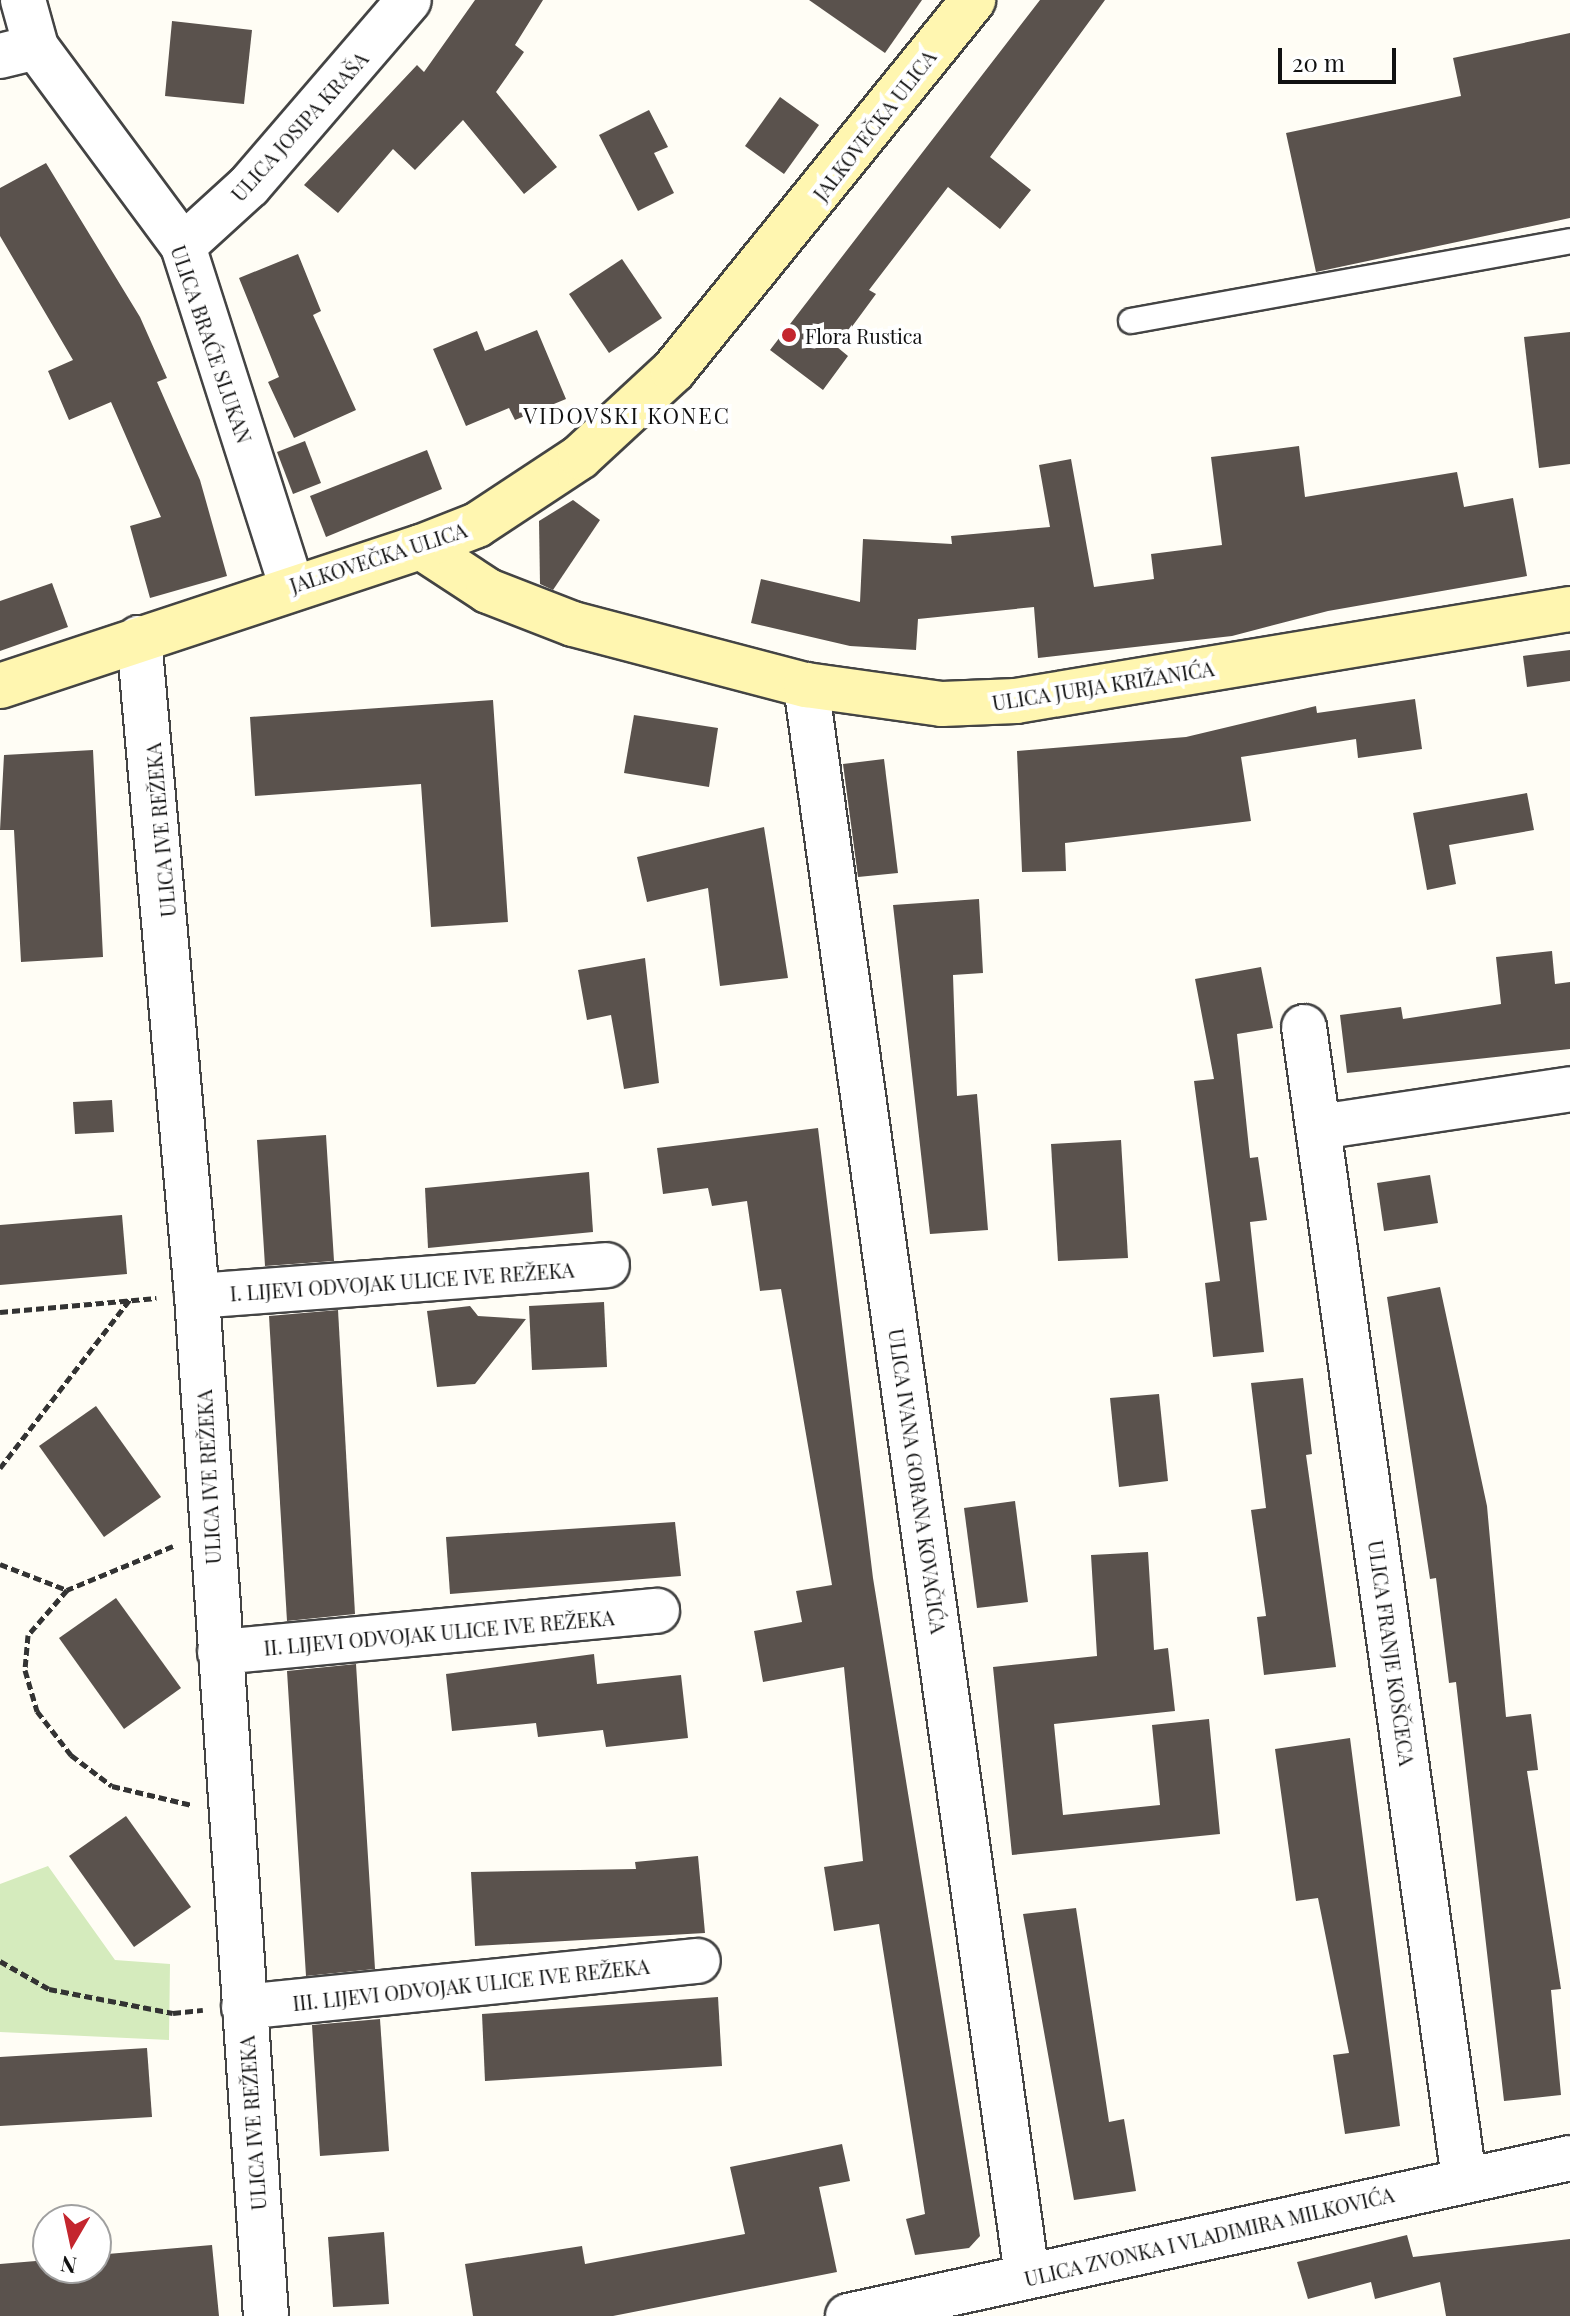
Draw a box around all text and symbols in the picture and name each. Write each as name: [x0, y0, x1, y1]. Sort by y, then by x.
scale bar: [1282, 32, 1400, 82]
street label: JALKOVEČKA ULICA: [808, 45, 940, 205]
street label: ULICA JOSIPA KRAŠA: [226, 46, 372, 206]
text: 20 m: [1292, 46, 1345, 78]
street label: ULICA BRAĆE SLUKAN: [167, 242, 257, 446]
place label: Flora Rustica: [805, 323, 923, 347]
marker: Flora Rustica: [780, 326, 798, 344]
district label: VIDOVSKI KONEC: [523, 403, 731, 429]
street label: JALKOVEČKA ULICA: [287, 517, 469, 597]
street label: ULICA JURJA KRIŽANIĆA: [990, 656, 1216, 714]
street label: ULICA IVE REŽEKA: [140, 742, 180, 918]
street label: I. LIJEVI ODVOJAK ULICE IVE REŽEKA: [229, 1257, 575, 1305]
street label: ULICA IVANA GORANA KOVAČIĆA: [885, 1327, 951, 1635]
street label: ULICA IVE REŽEKA: [191, 1389, 225, 1565]
street label: ULICA FRANJE KOŠČECA: [1364, 1539, 1420, 1767]
street label: II. LIJEVI ODVOJAK ULICE IVE REŽEKA: [263, 1605, 615, 1659]
street label: III. LIJEVI ODVOJAK ULICE IVE REŽEKA: [291, 1953, 651, 2015]
street label: ULICA IVE REŽEKA: [234, 2035, 270, 2211]
street label: ULICA ZVONKA I VLADIMIRA MILKOVIĆA: [1022, 2182, 1396, 2290]
north arrow: [32, 2204, 112, 2284]
text: N: [58, 2250, 79, 2282]

